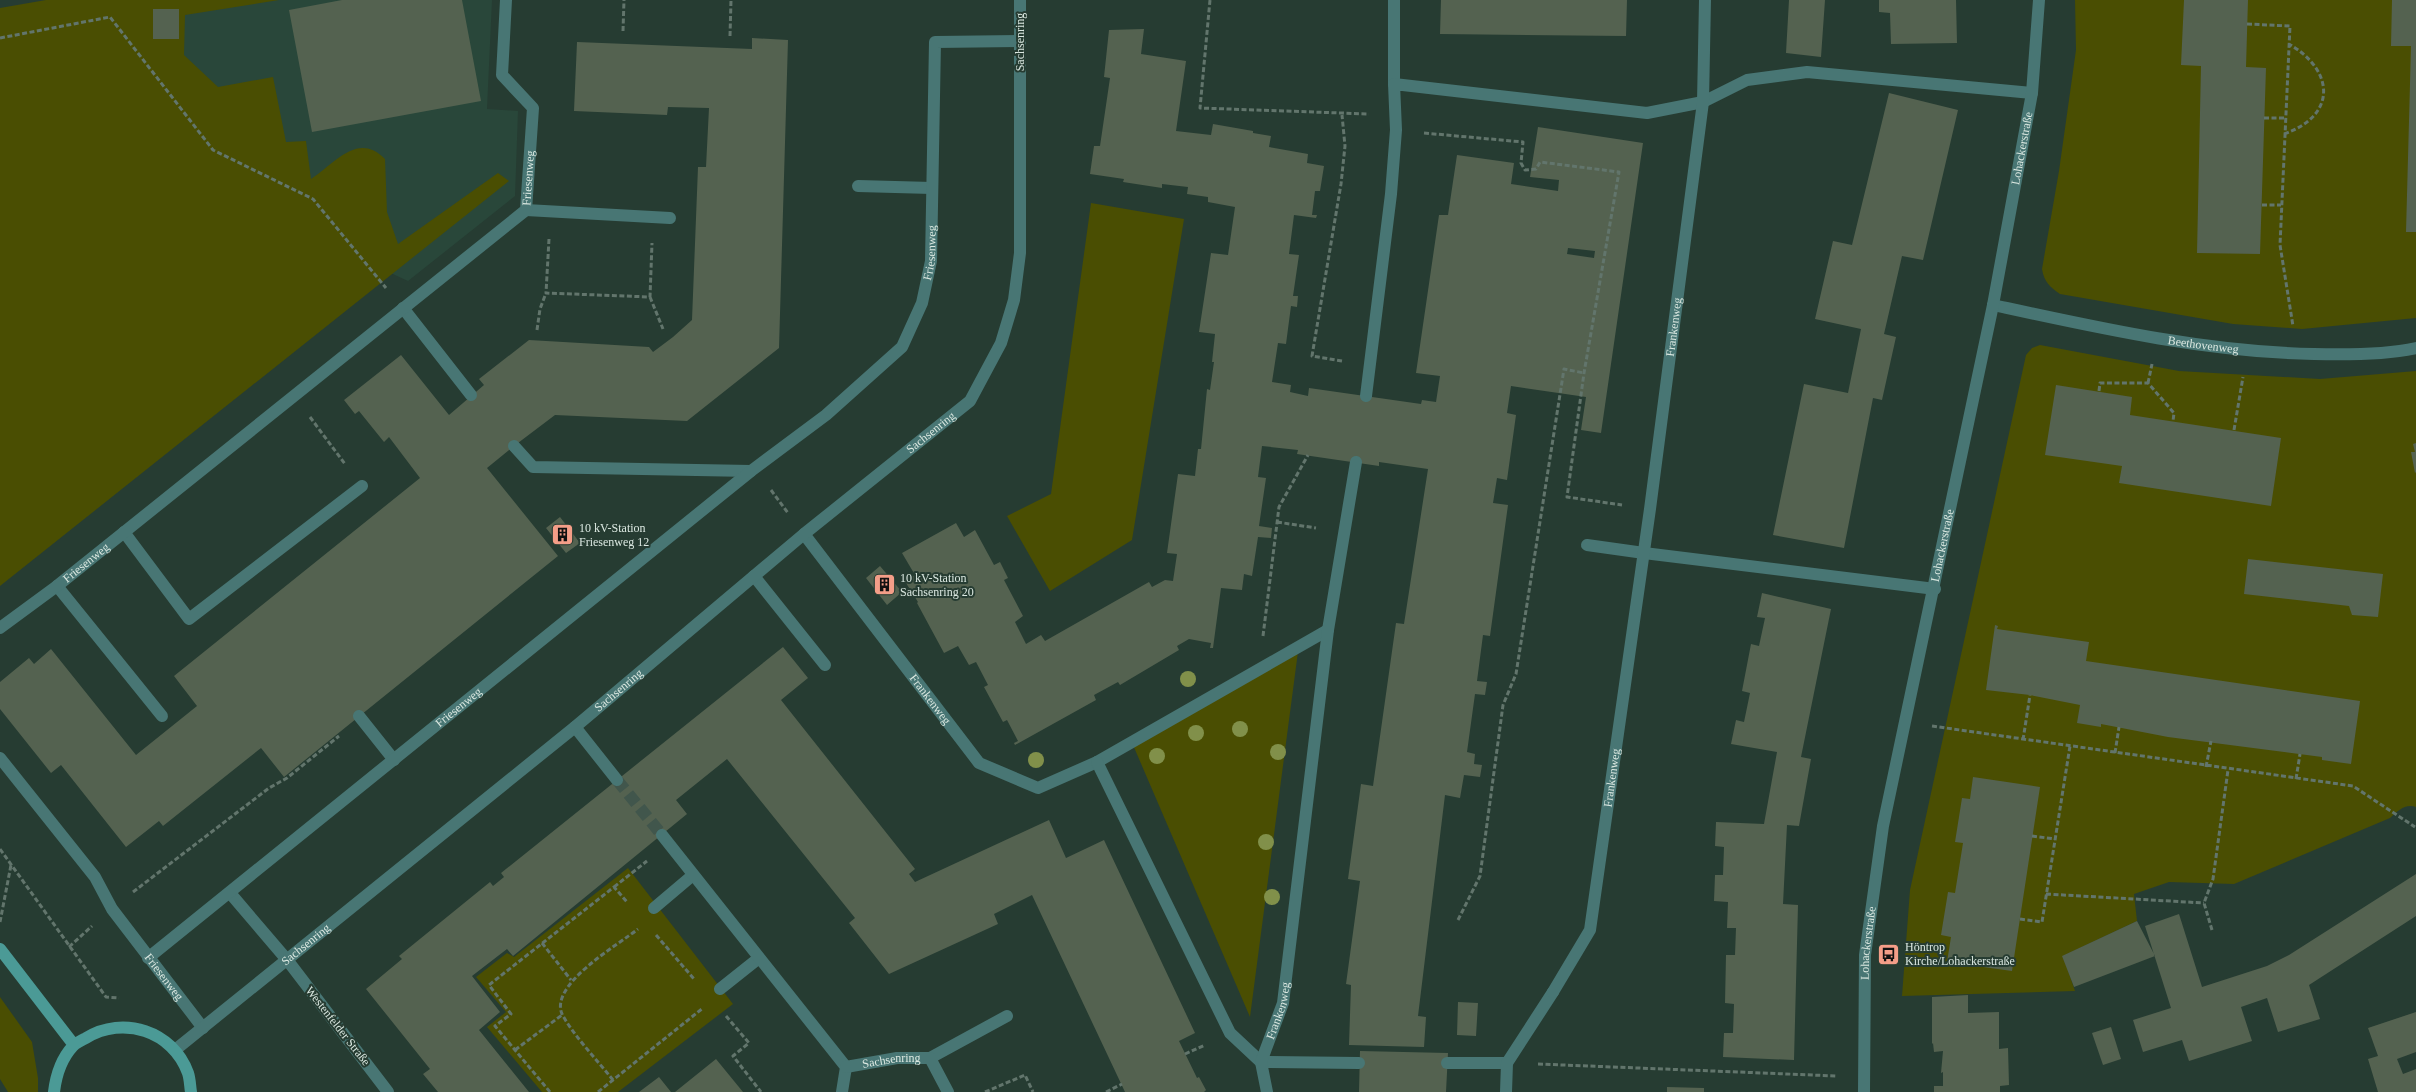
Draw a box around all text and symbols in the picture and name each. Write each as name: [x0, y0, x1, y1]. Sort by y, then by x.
street label: Sachsenring: [1013, 13, 1027, 71]
street label: Lohackerstraße: [2008, 111, 2035, 186]
street label: Friesenweg: [519, 150, 537, 206]
street label: Friesenweg: [920, 225, 939, 282]
street label: Frankenweg: [1663, 297, 1684, 357]
street label: Beethovenweg: [2167, 333, 2239, 356]
street label: Sachsenring: [903, 409, 958, 456]
street label: Lohackerstraße: [1928, 508, 1957, 583]
place label: 10 kV-Station Friesenweg 12: [579, 521, 649, 549]
building icon: 10 kV-Station Friesenweg 12: [551, 523, 575, 547]
street label: Friesenweg: [60, 540, 112, 586]
place label: 10 kV-Station Sachsenring 20: [900, 571, 974, 599]
building icon: 10 kV-Station Sachsenring 20: [872, 573, 896, 597]
street label: Sachsenring: [592, 666, 645, 715]
street label: Frankenweg: [907, 671, 954, 727]
street label: Friesenweg: [432, 684, 484, 730]
street label: Frankenweg: [1601, 747, 1623, 808]
street label: Lohackerstraße: [1858, 906, 1879, 980]
street label: Sachsenring: [278, 921, 333, 968]
place label: Höntrop Kirche/Lohackerstraße: [1905, 940, 2015, 968]
bus stop icon: Höntrop Kirche/Lohackerstraße: [1877, 942, 1901, 966]
street label: Friesenweg: [142, 951, 186, 1003]
street label: Frankenweg: [1263, 981, 1292, 1041]
street label: Westenfelder Straße: [303, 984, 373, 1068]
street label: Sachsenring: [861, 1051, 921, 1071]

